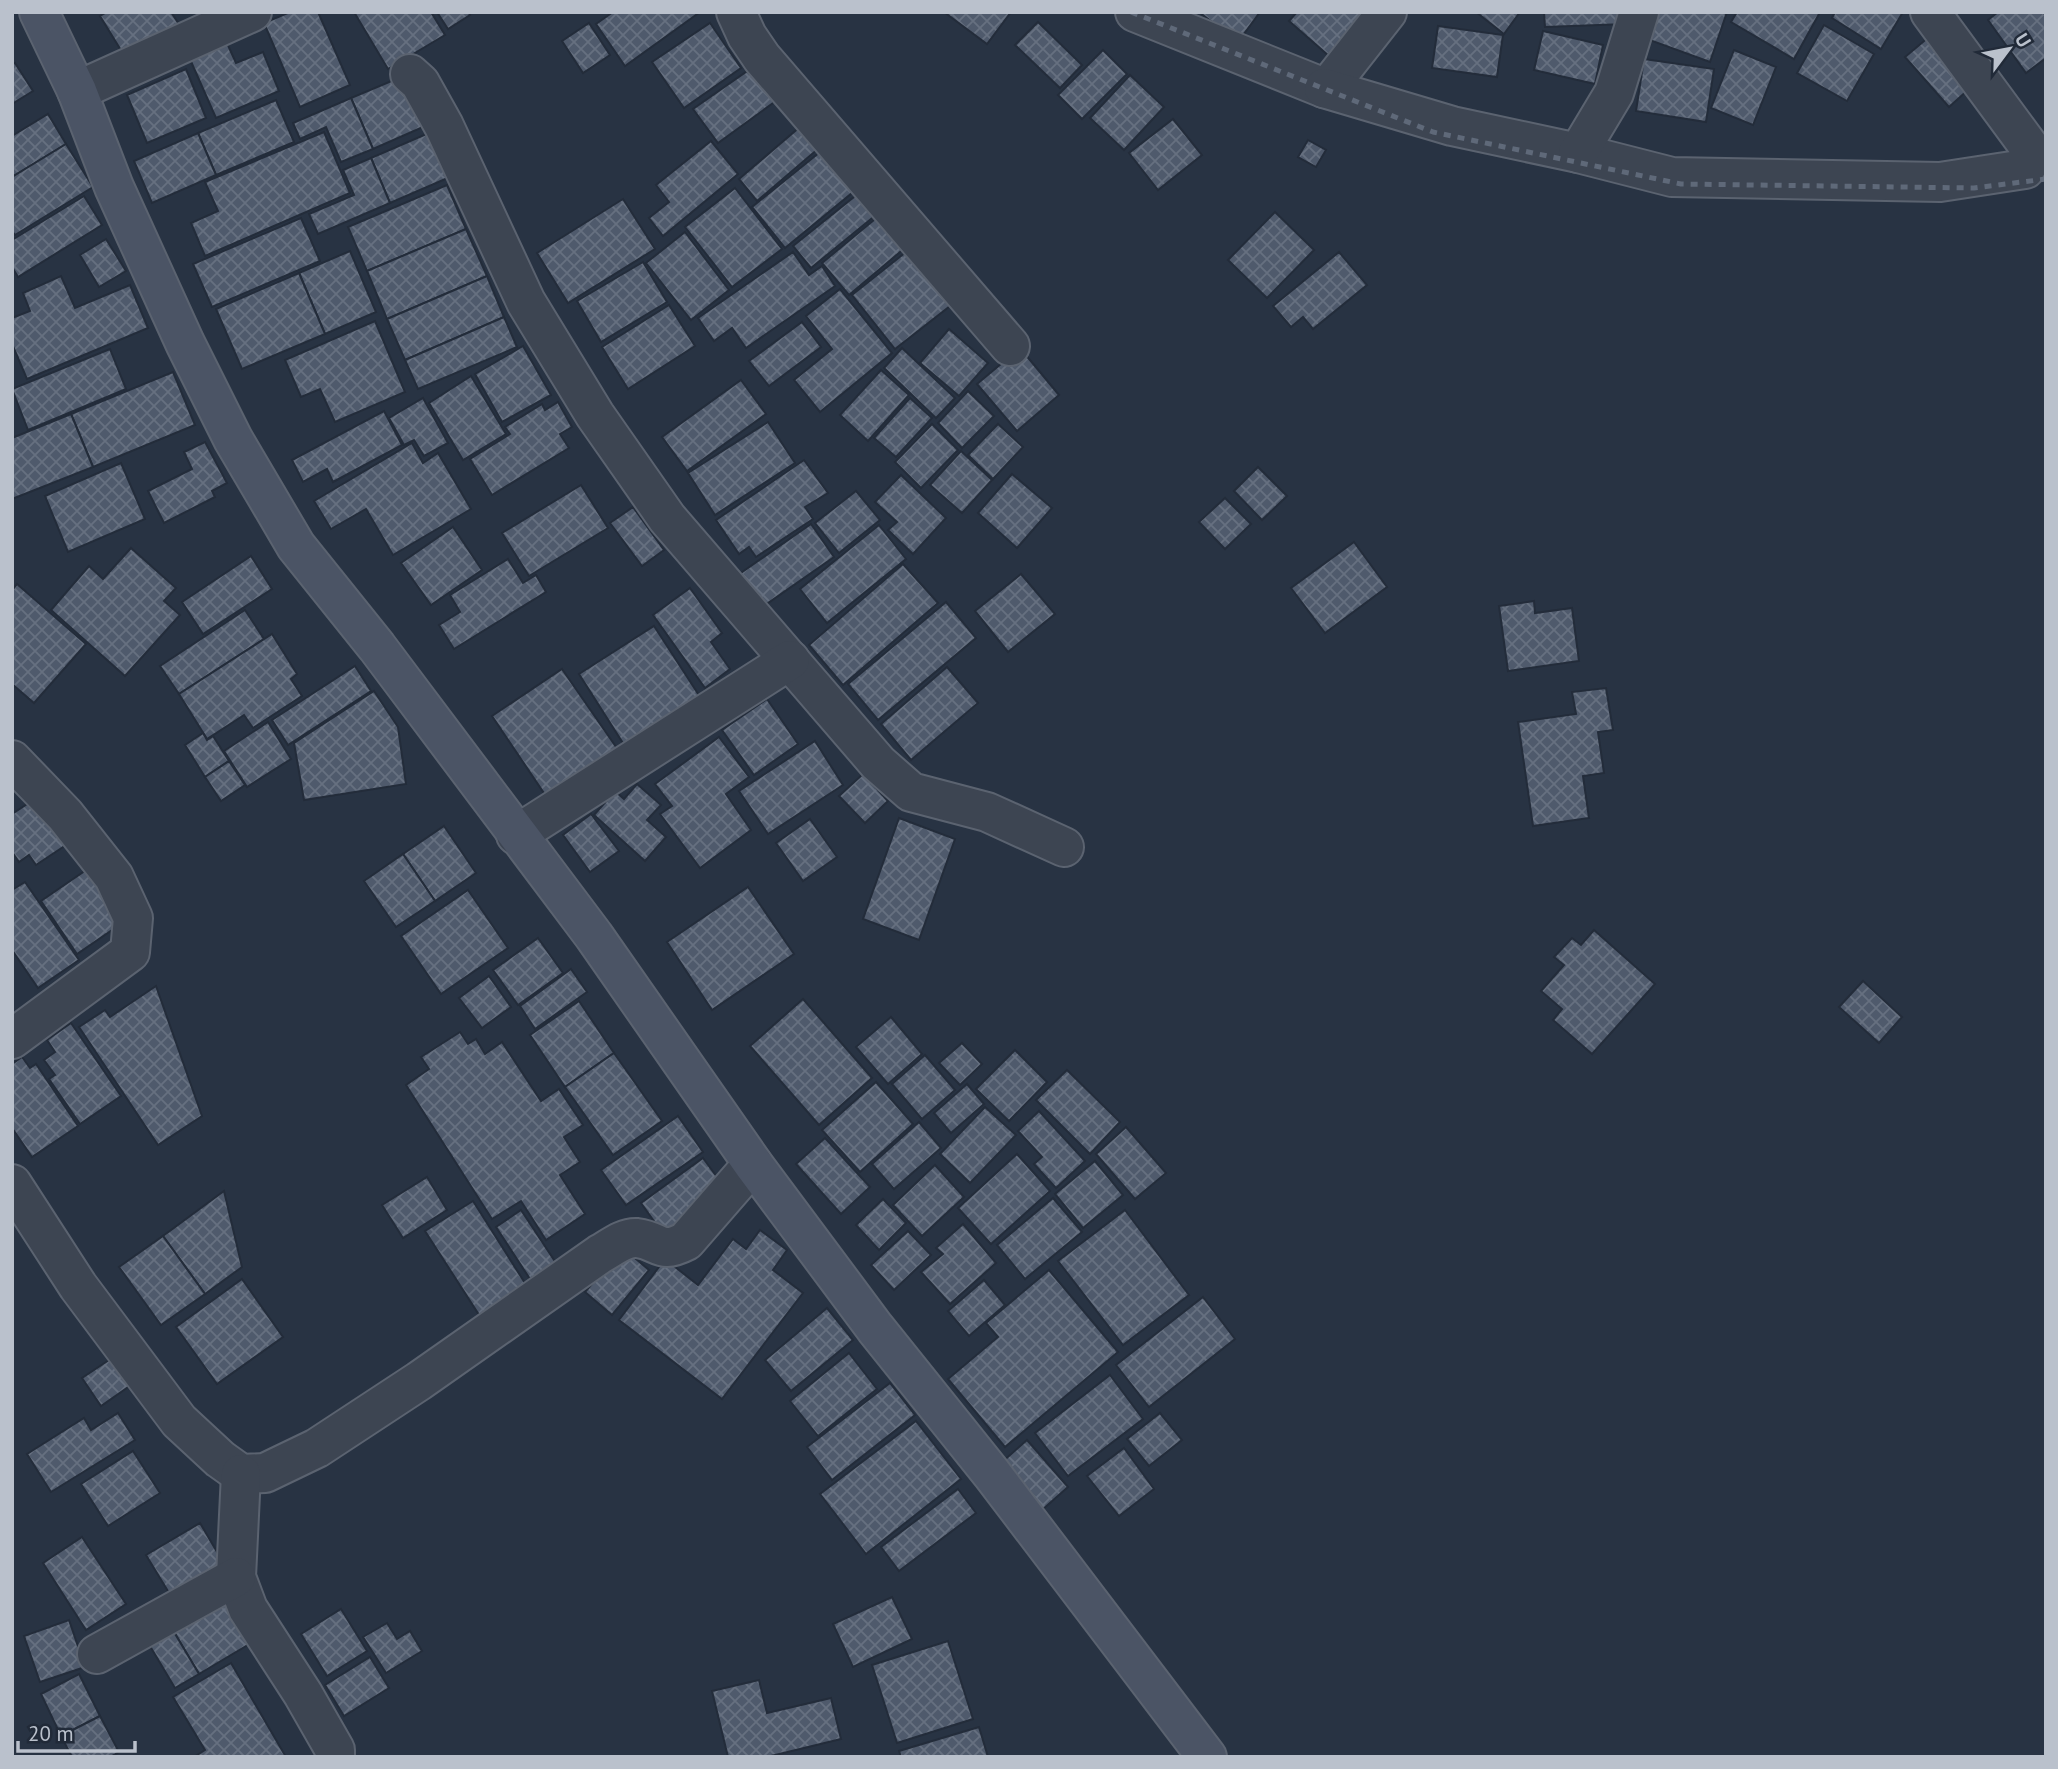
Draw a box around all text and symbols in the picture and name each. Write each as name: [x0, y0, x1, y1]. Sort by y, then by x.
north arrow: [1974, 14, 2044, 84]
text: U: [2010, 29, 2037, 51]
scale bar: [18, 1710, 135, 1754]
text: 20 m: [28, 1720, 74, 1747]

